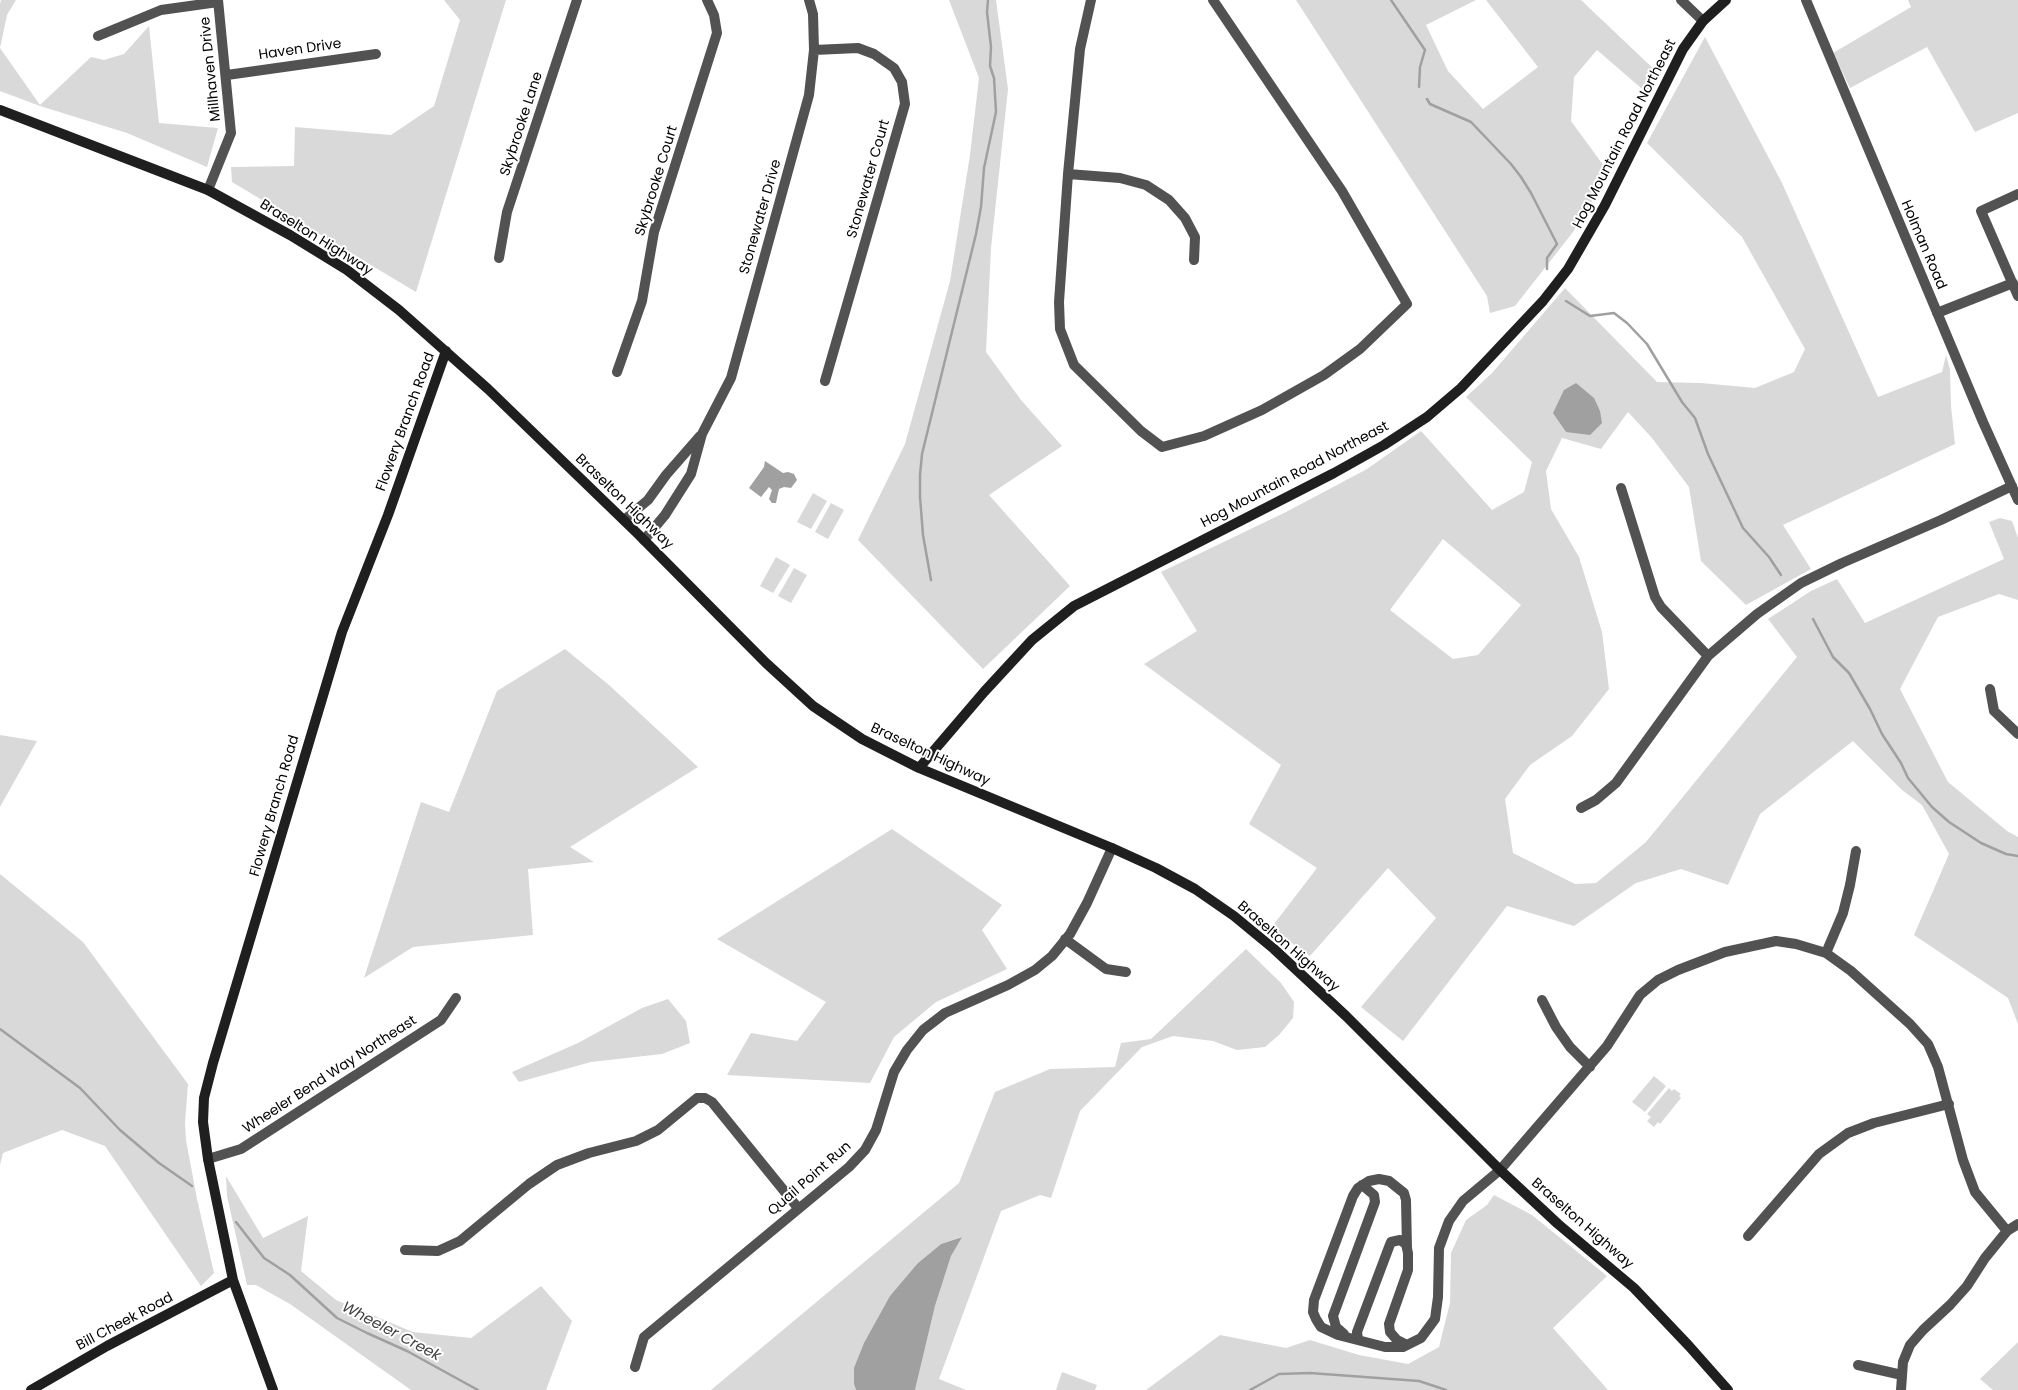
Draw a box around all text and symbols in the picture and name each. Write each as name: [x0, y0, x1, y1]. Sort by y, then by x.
street label: Millhaven Drive: [197, 16, 225, 122]
street label: Haven Drive: [257, 36, 343, 64]
street label: Hog Mountain Road Northeast: [1570, 37, 1680, 231]
street label: Skybrooke Lane: [497, 70, 547, 178]
street label: Stonewater Court: [844, 118, 894, 240]
street label: Skybrooke Court: [632, 124, 682, 238]
street label: Stonewater Drive: [737, 158, 785, 276]
street label: Braselton Highway: [256, 196, 376, 280]
street label: Holman Road: [1897, 198, 1949, 292]
street label: Flowery Branch Road: [373, 350, 439, 494]
street label: Hog Mountain Road Northeast: [1198, 418, 1392, 532]
street label: Braselton Highway: [571, 451, 677, 553]
street label: Braselton Highway: [868, 720, 992, 790]
street label: Flowery Branch Road: [247, 733, 303, 879]
street label: Braselton Highway: [1233, 898, 1343, 996]
street label: Wheeler Bend Way Northeast: [240, 1012, 420, 1138]
street label: Quail Point Run: [765, 1138, 855, 1220]
street label: Braselton Highway: [1527, 1175, 1637, 1273]
street label: Bill Cheek Road: [74, 1289, 176, 1355]
water label: Wheeler Creek: [338, 1298, 444, 1366]

